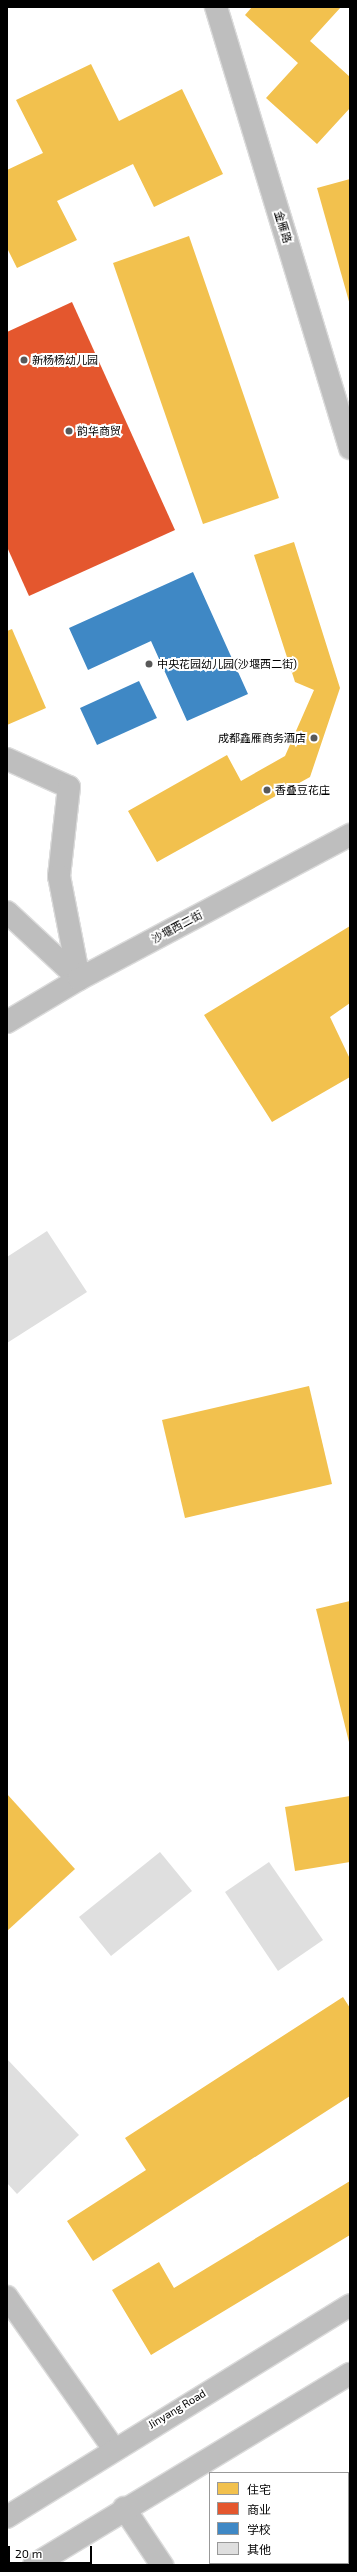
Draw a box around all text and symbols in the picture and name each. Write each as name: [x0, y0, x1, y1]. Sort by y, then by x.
street label: 金雁路: [272, 209, 294, 245]
place label: 新杨杨幼儿园: [32, 353, 98, 367]
marker: 新杨杨幼儿园: [19, 355, 29, 365]
place label: 韵华商贸: [77, 424, 121, 438]
marker: 韵华商贸: [64, 426, 74, 436]
place label: 中央花园幼儿园(沙堰西二街): [157, 657, 297, 671]
marker: 中央花园幼儿园(沙堰西二街): [144, 659, 154, 669]
place label: 成都鑫雁商务酒店: [218, 731, 306, 745]
marker: 成都鑫雁商务酒店: [309, 733, 319, 743]
place label: 香叠豆花庄: [275, 783, 330, 797]
marker: 香叠豆花庄: [262, 785, 272, 795]
street label: 沙堰西二街: [150, 908, 204, 946]
street label: Jinyang Road: [146, 2387, 208, 2431]
legend: [209, 2472, 349, 2564]
text: 住宅: [247, 2482, 271, 2496]
text: 商业: [247, 2502, 271, 2516]
text: 学校: [247, 2522, 271, 2536]
scale bar: [10, 2538, 94, 2564]
text: 其他: [247, 2542, 271, 2556]
text: 20 m: [15, 2546, 42, 2560]

